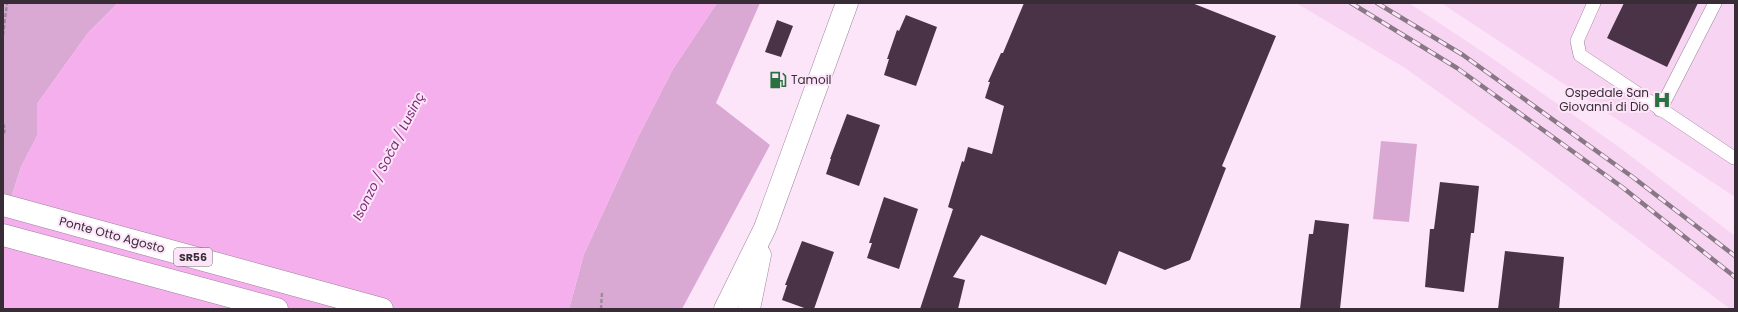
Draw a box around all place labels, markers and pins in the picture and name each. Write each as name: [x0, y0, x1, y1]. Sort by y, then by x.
fuel station icon: Tamoil: [768, 70, 788, 90]
place label: Tamoil: [791, 71, 832, 88]
place label: Ospedale San Giovanni di Dio: [1559, 84, 1649, 115]
hospital icon: Ospedale San Giovanni di Dio: [1652, 90, 1672, 110]

